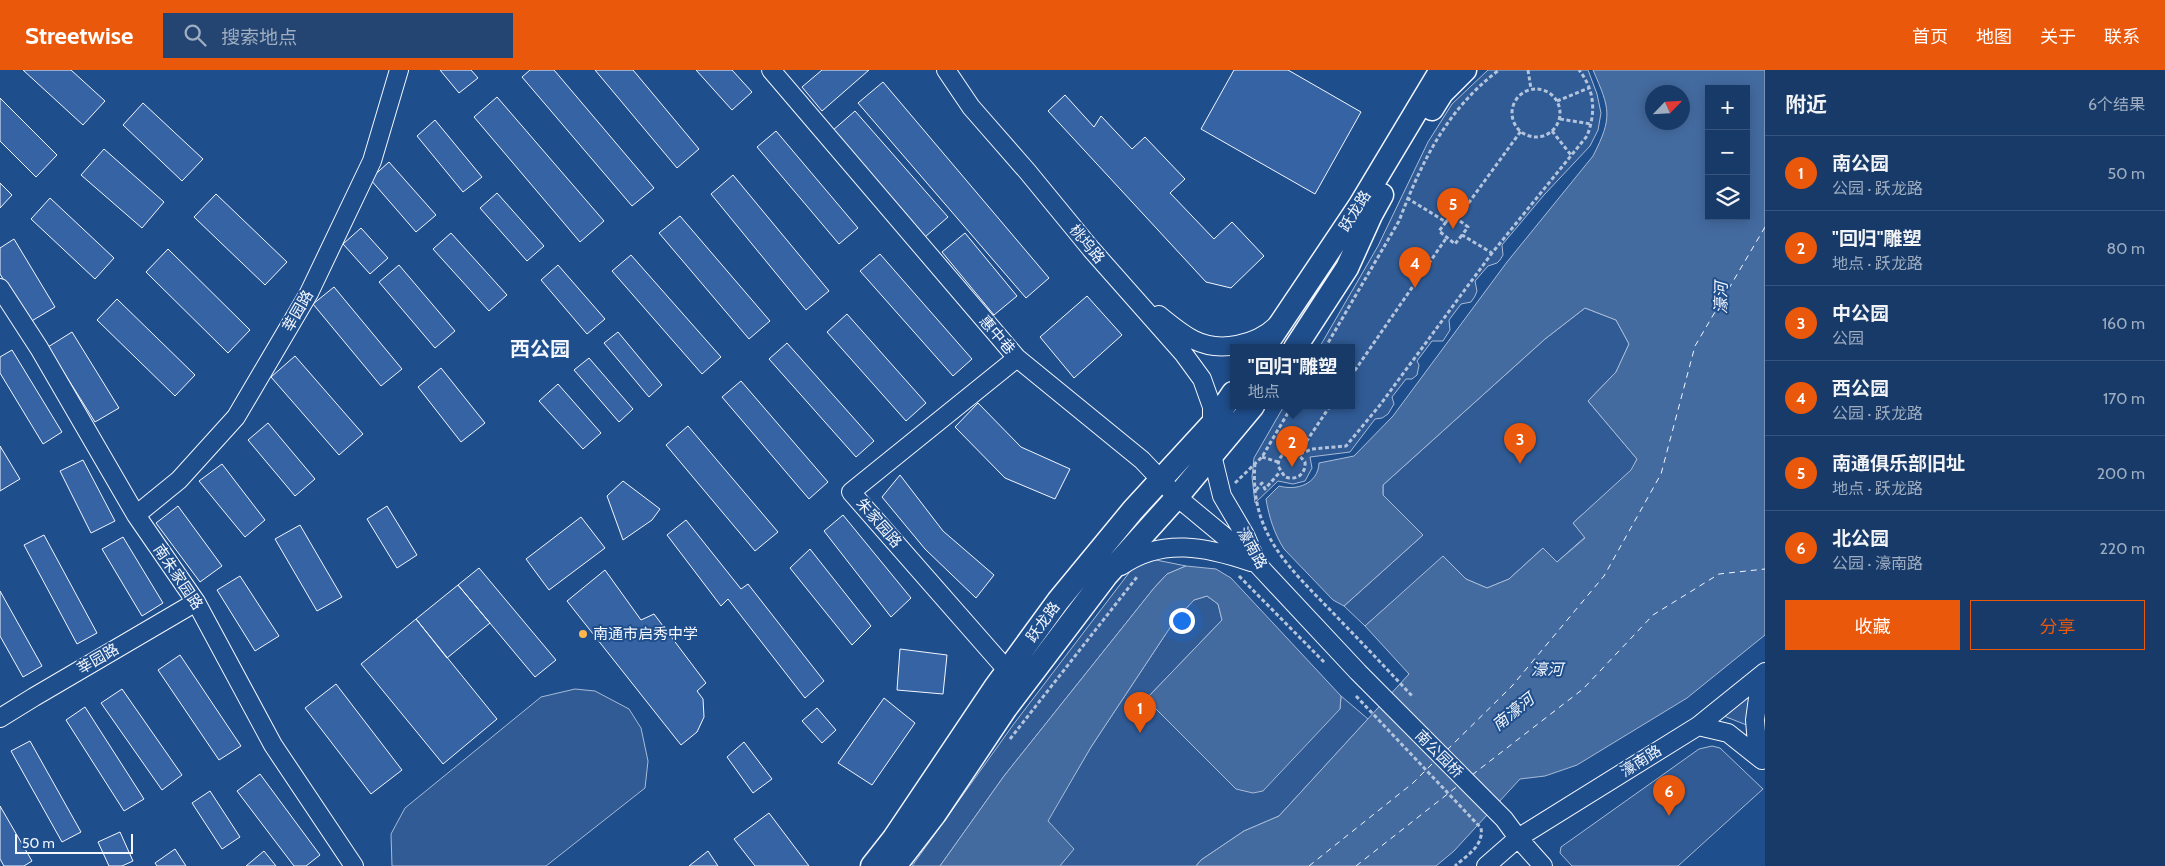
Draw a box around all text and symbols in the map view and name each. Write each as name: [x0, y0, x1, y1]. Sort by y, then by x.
search box: [163, 13, 513, 58]
text: Streetwise: [25, 21, 133, 50]
icon: search: [181, 21, 209, 49]
text: 搜索地点: [221, 26, 297, 49]
text: 首页: [1912, 26, 1948, 48]
text: 地图: [1976, 26, 2012, 48]
text: 关于: [2040, 26, 2076, 48]
text: 联系: [2104, 26, 2140, 48]
north arrow: [1645, 85, 1690, 130]
map controls: [1705, 85, 1750, 220]
button: +: [1705, 85, 1750, 130]
text: 附近: [1785, 92, 1827, 117]
text: 6个结果: [2088, 95, 2145, 114]
button: −: [1705, 130, 1750, 175]
text: 南公园: [1832, 152, 1889, 175]
text: 1: [1798, 164, 1804, 183]
text: 50 m: [2108, 164, 2145, 183]
button: layers: [1705, 175, 1750, 220]
text: 公园 · 跃龙路: [1832, 179, 1923, 198]
street label: 跃龙路: [1335, 187, 1375, 235]
pin: 5: [1437, 188, 1469, 229]
street label: 桃坞路: [1066, 221, 1108, 267]
text: "回归"雕塑: [1832, 227, 1921, 250]
text: 2: [1797, 239, 1805, 258]
text: 80 m: [2107, 239, 2145, 258]
pin: 4: [1399, 247, 1431, 288]
text: 地点 · 跃龙路: [1832, 254, 1923, 273]
water label: 濠河: [1711, 279, 1731, 314]
street label: 莘园路: [279, 287, 317, 335]
text: 中公园: [1832, 302, 1889, 325]
street label: 惠中巷: [975, 312, 1019, 358]
text: 3: [1797, 314, 1805, 333]
text: 160 m: [2102, 314, 2145, 333]
text: 公园: [1832, 329, 1864, 348]
district label: 西公园: [510, 337, 570, 361]
popup: [1230, 344, 1355, 409]
text: "回归"雕塑: [1248, 355, 1337, 378]
text: 西公园: [1832, 377, 1889, 400]
text: 地点: [1248, 382, 1280, 401]
text: 4: [1796, 389, 1806, 408]
text: 170 m: [2103, 389, 2145, 408]
text: 公园 · 跃龙路: [1832, 404, 1923, 423]
pin: 3: [1504, 423, 1536, 464]
pin: 2: [1276, 426, 1308, 467]
text: 南通俱乐部旧址: [1832, 452, 1965, 475]
text: 5: [1797, 464, 1805, 483]
text: 200 m: [2097, 464, 2145, 483]
text: 地点 · 跃龙路: [1832, 479, 1923, 498]
street label: 朱家园路: [853, 494, 905, 552]
street label: 濠南路: [1233, 524, 1271, 572]
text: 北公园: [1832, 527, 1889, 550]
text: 6: [1797, 539, 1806, 558]
text: 220 m: [2099, 539, 2145, 558]
street label: 南朱家园路: [150, 541, 206, 613]
text: 公园 · 濠南路: [1832, 554, 1923, 573]
street label: 跃龙路: [1022, 599, 1064, 645]
button: 收藏: [1785, 600, 1960, 650]
button: 分享: [1970, 600, 2145, 650]
your location: [1169, 608, 1195, 634]
place label: 南通市启秀中学: [593, 625, 698, 643]
marker: 南通市启秀中学: [577, 628, 589, 640]
street label: 莘园路: [74, 640, 122, 678]
water label: 濠河: [1531, 660, 1566, 679]
water label: 南濠河: [1488, 688, 1540, 734]
pin: 1: [1124, 692, 1156, 733]
street label: 南公园桥: [1411, 726, 1467, 782]
street label: 濠南路: [1617, 741, 1665, 781]
pin: 6: [1653, 775, 1685, 816]
scale bar: [15, 831, 132, 854]
text: 50 m: [22, 834, 55, 852]

